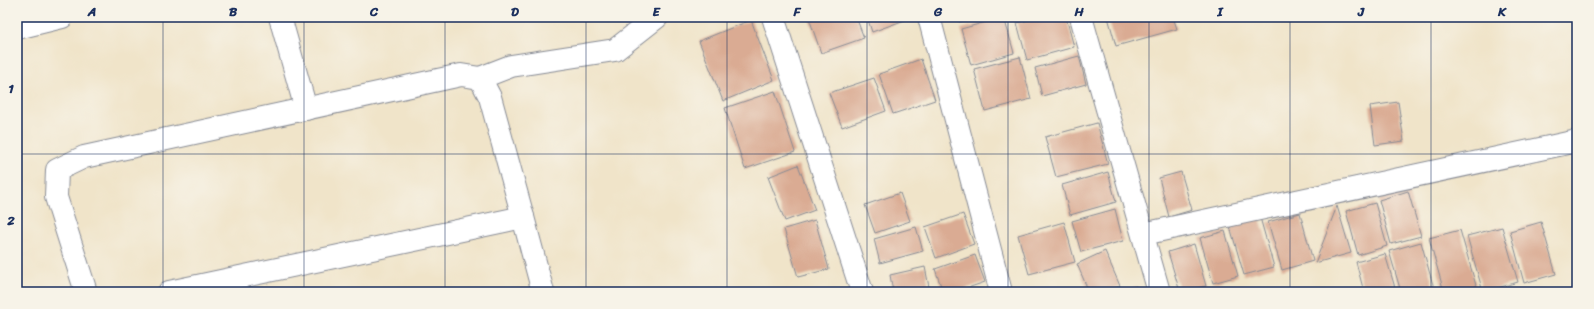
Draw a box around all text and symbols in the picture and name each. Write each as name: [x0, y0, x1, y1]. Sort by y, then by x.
text: A: [87, 0, 96, 23]
text: B: [229, 0, 238, 23]
text: C: [369, 0, 379, 23]
text: D: [511, 0, 519, 23]
text: E: [652, 0, 661, 23]
text: F: [792, 0, 801, 23]
text: G: [933, 0, 943, 23]
text: H: [1073, 0, 1084, 23]
text: I: [1216, 0, 1224, 23]
text: J: [1357, 0, 1365, 23]
text: K: [1497, 0, 1507, 23]
text: 1: [8, 77, 14, 100]
text: 2: [6, 209, 15, 232]

